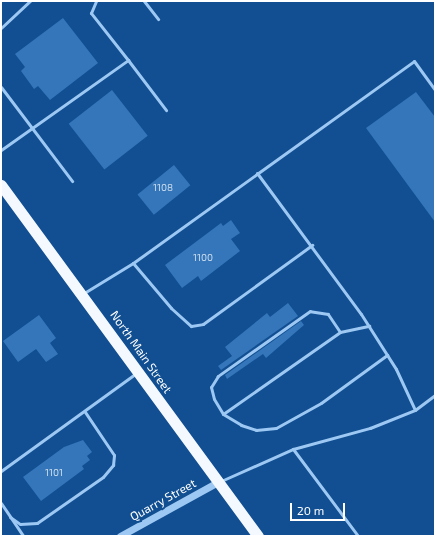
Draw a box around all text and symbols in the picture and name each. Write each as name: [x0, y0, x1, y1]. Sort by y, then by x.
house number: 1108: [153, 182, 173, 194]
house number: 1100: [193, 252, 213, 264]
street label: North Main Street: [107, 308, 175, 396]
house number: 1101: [45, 467, 63, 479]
street label: Quarry Street: [127, 476, 199, 524]
scale bar: [292, 495, 347, 521]
text: 20 m: [297, 503, 324, 517]

